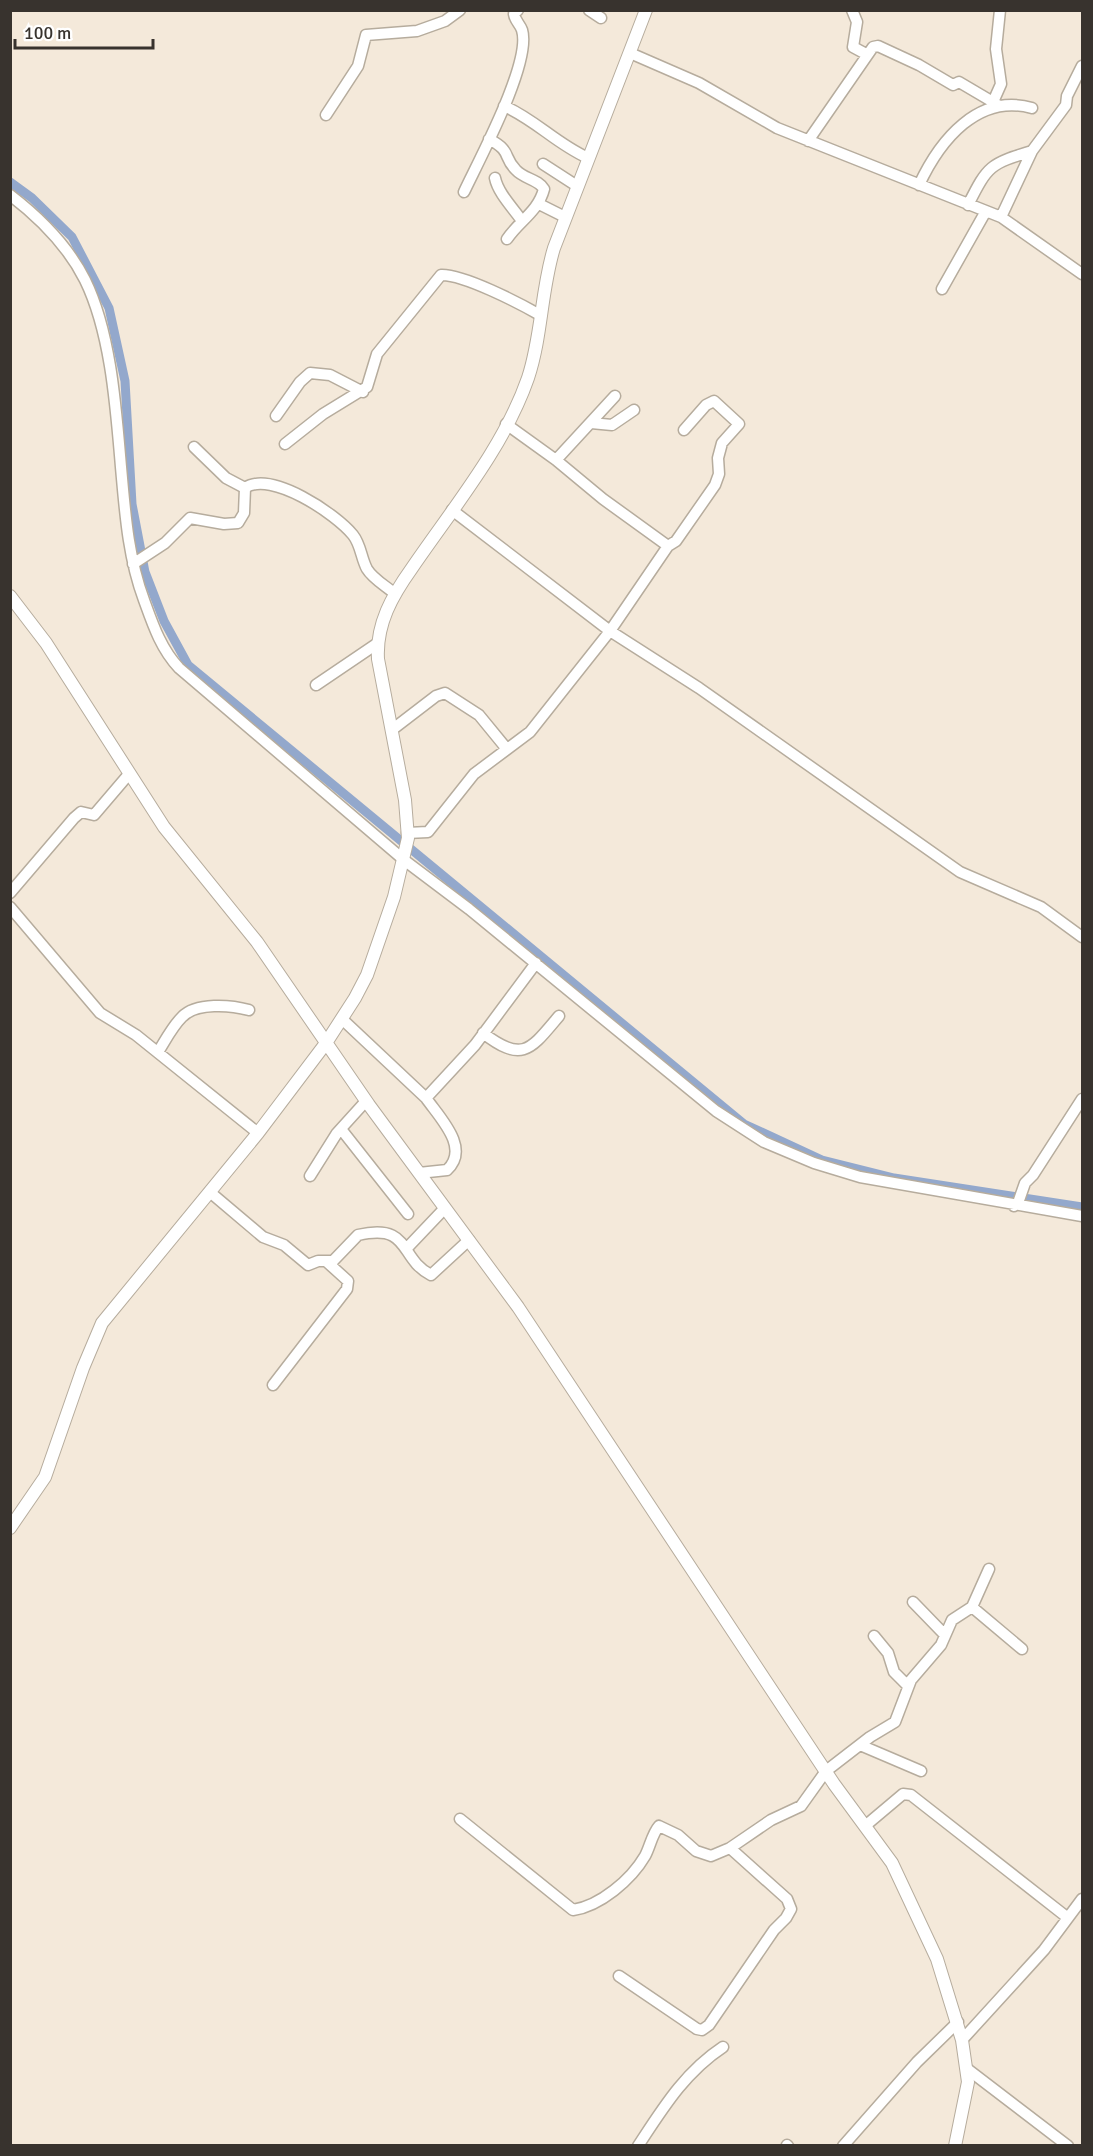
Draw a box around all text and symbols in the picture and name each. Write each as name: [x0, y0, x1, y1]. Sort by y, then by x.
scale bar: [15, 12, 153, 50]
text: 100 m: [24, 22, 71, 44]

